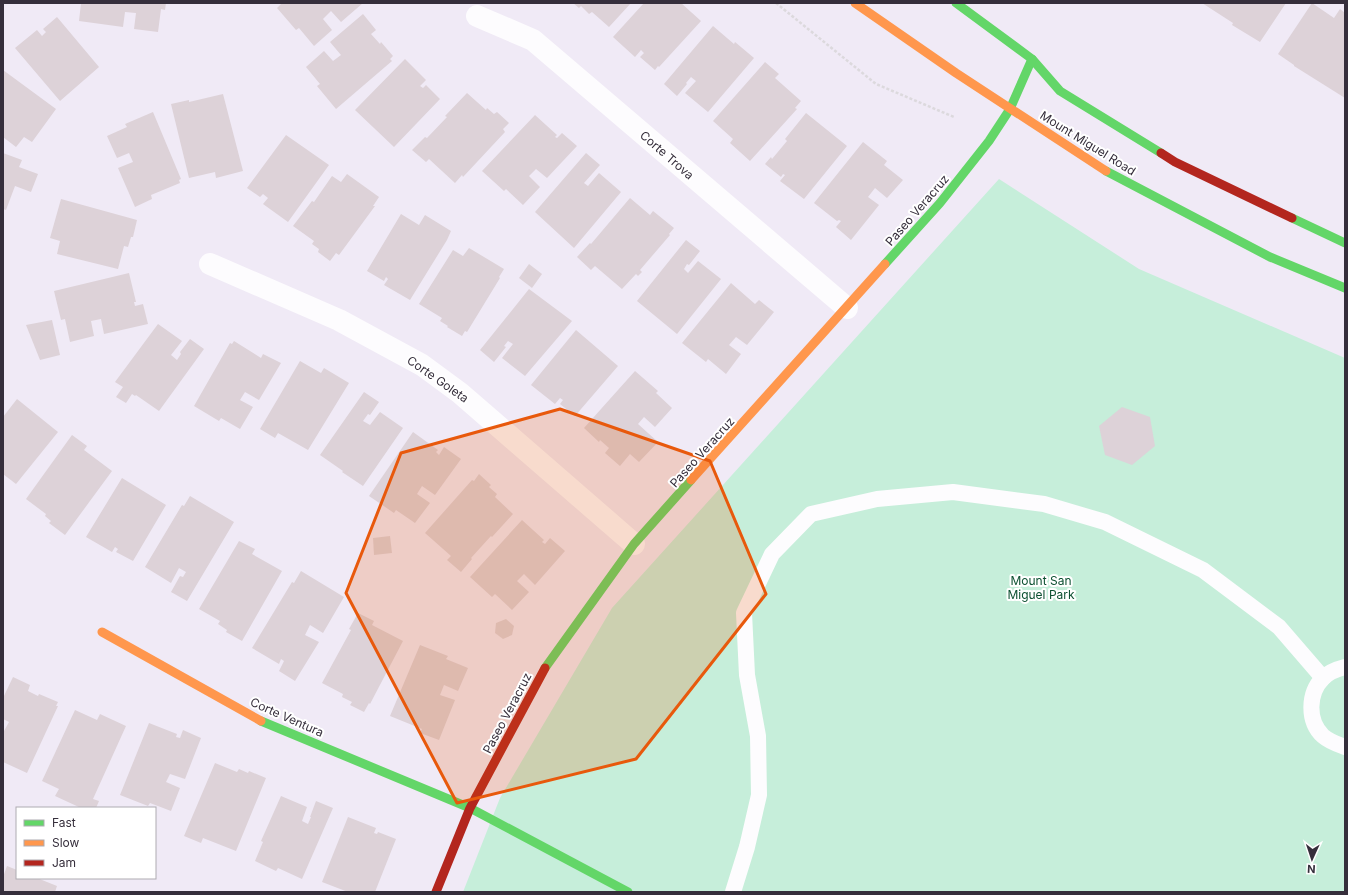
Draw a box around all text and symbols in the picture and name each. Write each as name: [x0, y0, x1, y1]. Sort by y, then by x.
street label: Mount Miguel Road: [1037, 108, 1139, 178]
street label: Corte Trova: [637, 127, 697, 183]
street label: Paseo Veracruz: [882, 171, 952, 249]
street label: Corte Goleta: [404, 352, 472, 406]
street label: Paseo Veracruz: [667, 414, 737, 490]
park label: Mount San Miguel Park: [1007, 573, 1075, 602]
street label: Paseo Veracruz: [479, 670, 535, 756]
street label: Corte Ventura: [248, 694, 326, 740]
legend: [16, 807, 156, 879]
text: Fast: [52, 815, 76, 830]
text: Slow: [52, 835, 80, 850]
north arrow: [1292, 839, 1332, 879]
text: Jam: [52, 855, 76, 870]
text: N: [1307, 862, 1316, 876]

